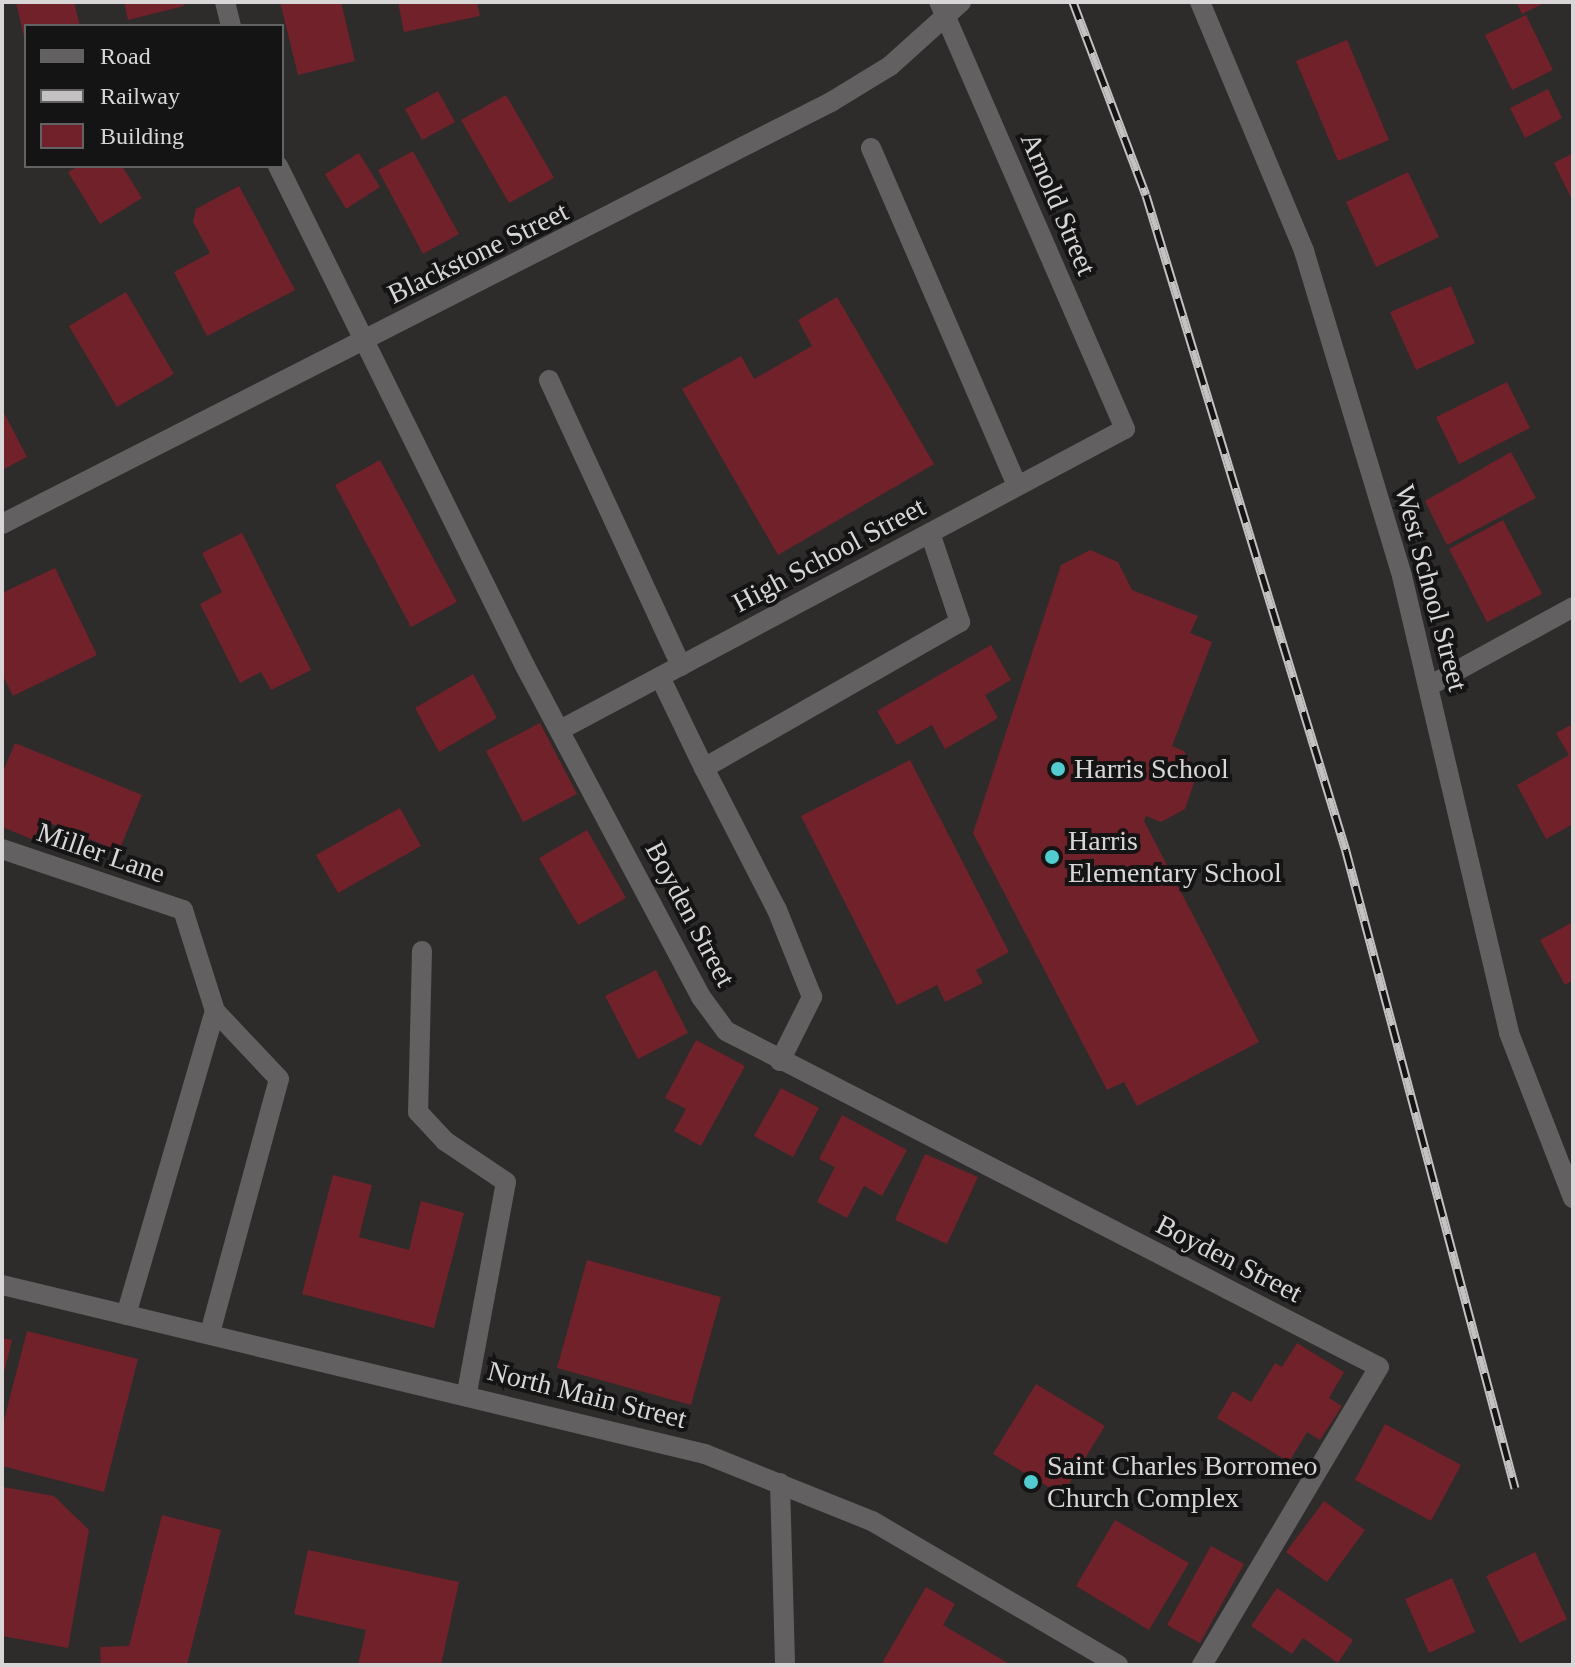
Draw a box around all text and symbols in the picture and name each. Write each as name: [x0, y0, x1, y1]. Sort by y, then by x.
legend: [24, 24, 284, 168]
text: Road: [100, 43, 151, 69]
text: Railway: [100, 83, 180, 109]
text: Building: [100, 123, 184, 149]
street label: Arnold Street: [1013, 128, 1103, 280]
street label: Blackstone Street: [382, 195, 574, 311]
street label: West School Street: [1387, 481, 1475, 695]
street label: High School Street: [727, 490, 931, 620]
place label: Harris School: [1074, 752, 1229, 786]
marker: Harris School: [1049, 760, 1067, 778]
street label: Miller Lane: [33, 815, 169, 891]
place label: Harris Elementary School: [1068, 824, 1282, 890]
street label: Boyden Street: [638, 836, 742, 992]
marker: Harris Elementary School: [1043, 848, 1061, 866]
street label: Boyden Street: [1150, 1208, 1308, 1310]
street label: North Main Street: [484, 1354, 690, 1436]
place label: Saint Charles Borromeo Church Complex: [1047, 1449, 1318, 1515]
marker: Saint Charles Borromeo Church Complex: [1022, 1473, 1040, 1491]

